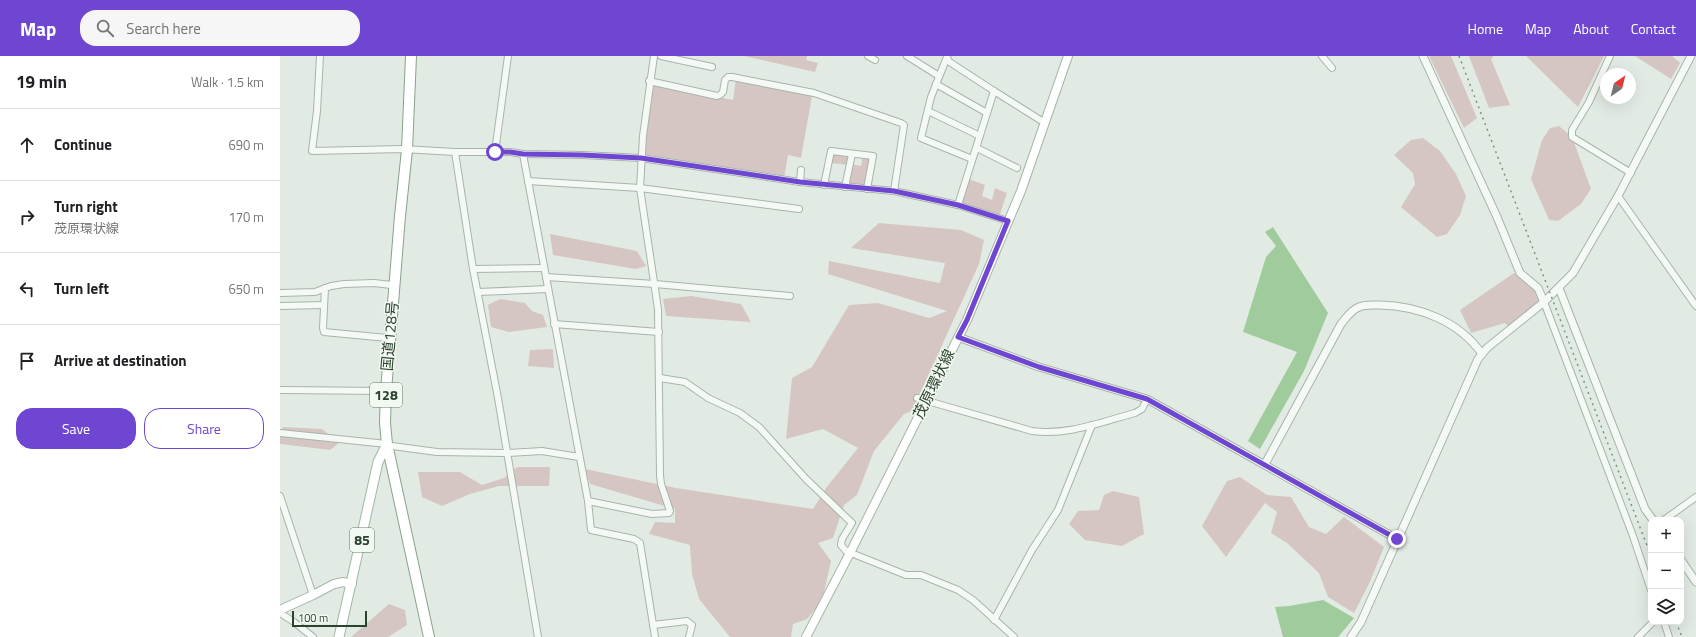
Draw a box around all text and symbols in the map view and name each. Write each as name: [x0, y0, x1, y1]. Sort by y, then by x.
search box: [80, 10, 360, 46]
text: Map: [20, 14, 56, 43]
icon: search: [94, 17, 116, 39]
text: Search here: [126, 17, 201, 40]
text: Home: [1468, 18, 1503, 39]
text: Map: [1525, 18, 1551, 39]
text: About: [1573, 18, 1609, 39]
text: Contact: [1631, 18, 1676, 39]
north arrow: [1600, 68, 1636, 104]
text: 19 min: [16, 69, 67, 95]
text: Walk · 1.5 km: [191, 72, 264, 92]
text: Continue: [54, 133, 112, 156]
icon: ahead: [16, 134, 38, 156]
text: 690 m: [228, 135, 264, 155]
route start: [486, 143, 504, 161]
text: Turn right: [54, 195, 118, 218]
icon: right: [16, 206, 38, 228]
text: 170 m: [228, 207, 264, 227]
text: 茂原環状線: [54, 218, 119, 238]
text: Turn left: [54, 277, 109, 300]
icon: left: [16, 278, 38, 300]
text: 650 m: [228, 279, 264, 299]
street label: 国道128号: [375, 300, 404, 372]
street label: 茂原環状線: [907, 345, 960, 423]
text: Arrive at destination: [54, 349, 187, 372]
icon: arrive: [16, 350, 38, 372]
road number: 128: [370, 383, 402, 407]
button: Save: [16, 408, 136, 449]
button: Share: [144, 408, 264, 449]
map controls: [1648, 517, 1684, 625]
button: +: [1648, 517, 1684, 553]
road number: 85: [350, 528, 374, 552]
route end: [1388, 530, 1406, 548]
button: −: [1648, 553, 1684, 589]
button: layers: [1648, 589, 1684, 625]
scale bar: [292, 609, 367, 628]
text: 100 m: [298, 610, 328, 626]

